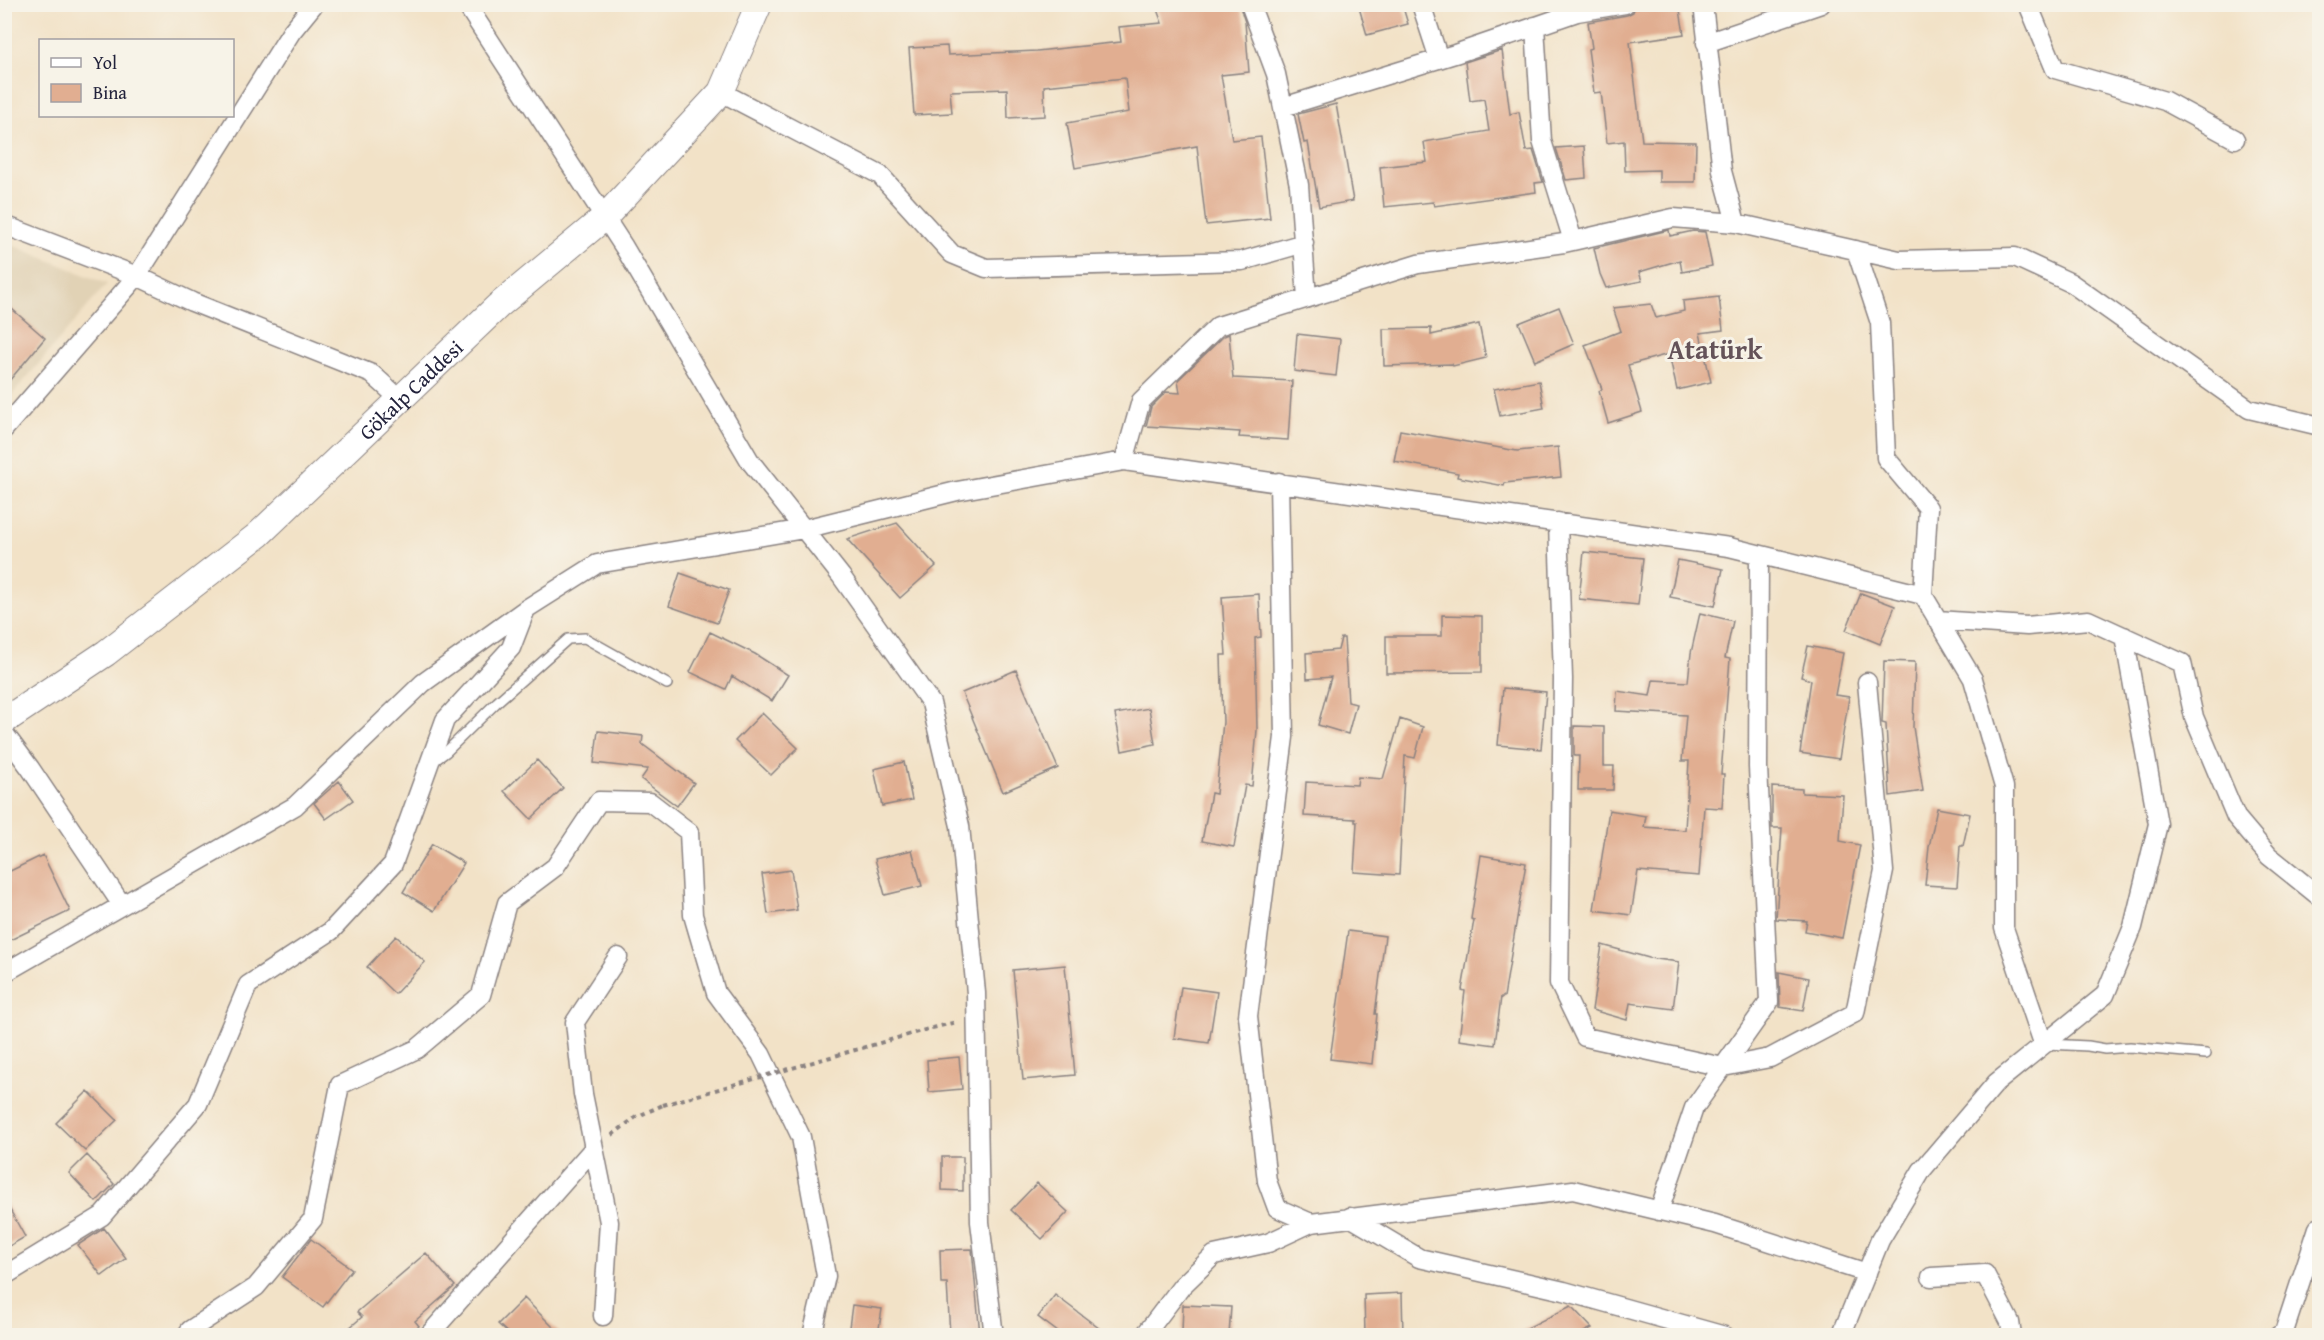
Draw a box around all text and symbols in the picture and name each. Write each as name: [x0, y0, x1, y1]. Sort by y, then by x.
legend: [39, 39, 234, 117]
text: Yol: [93, 49, 117, 76]
text: Bina: [93, 79, 127, 106]
district label: Atatürk: [1668, 329, 1763, 369]
street label: Gökalp Caddesi: [352, 332, 470, 447]

